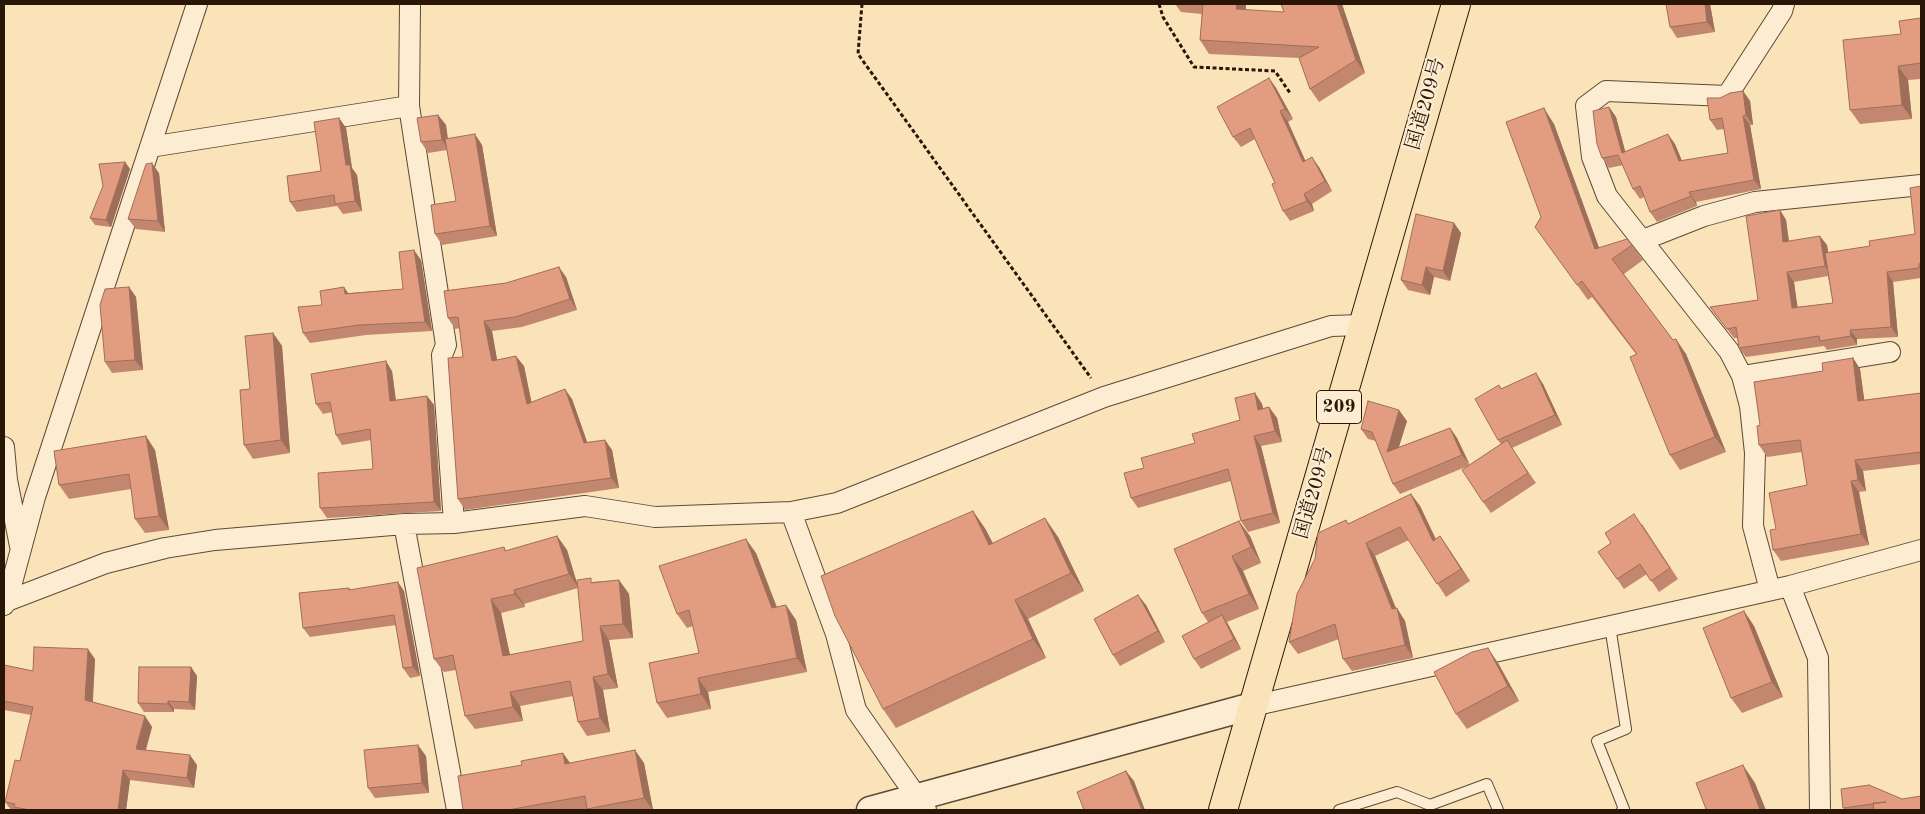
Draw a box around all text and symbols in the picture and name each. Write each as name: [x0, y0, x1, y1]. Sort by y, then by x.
street label: 国道209号: [1401, 55, 1451, 153]
road number: 209: [1316, 391, 1362, 424]
street label: 国道209号: [1289, 444, 1339, 542]

